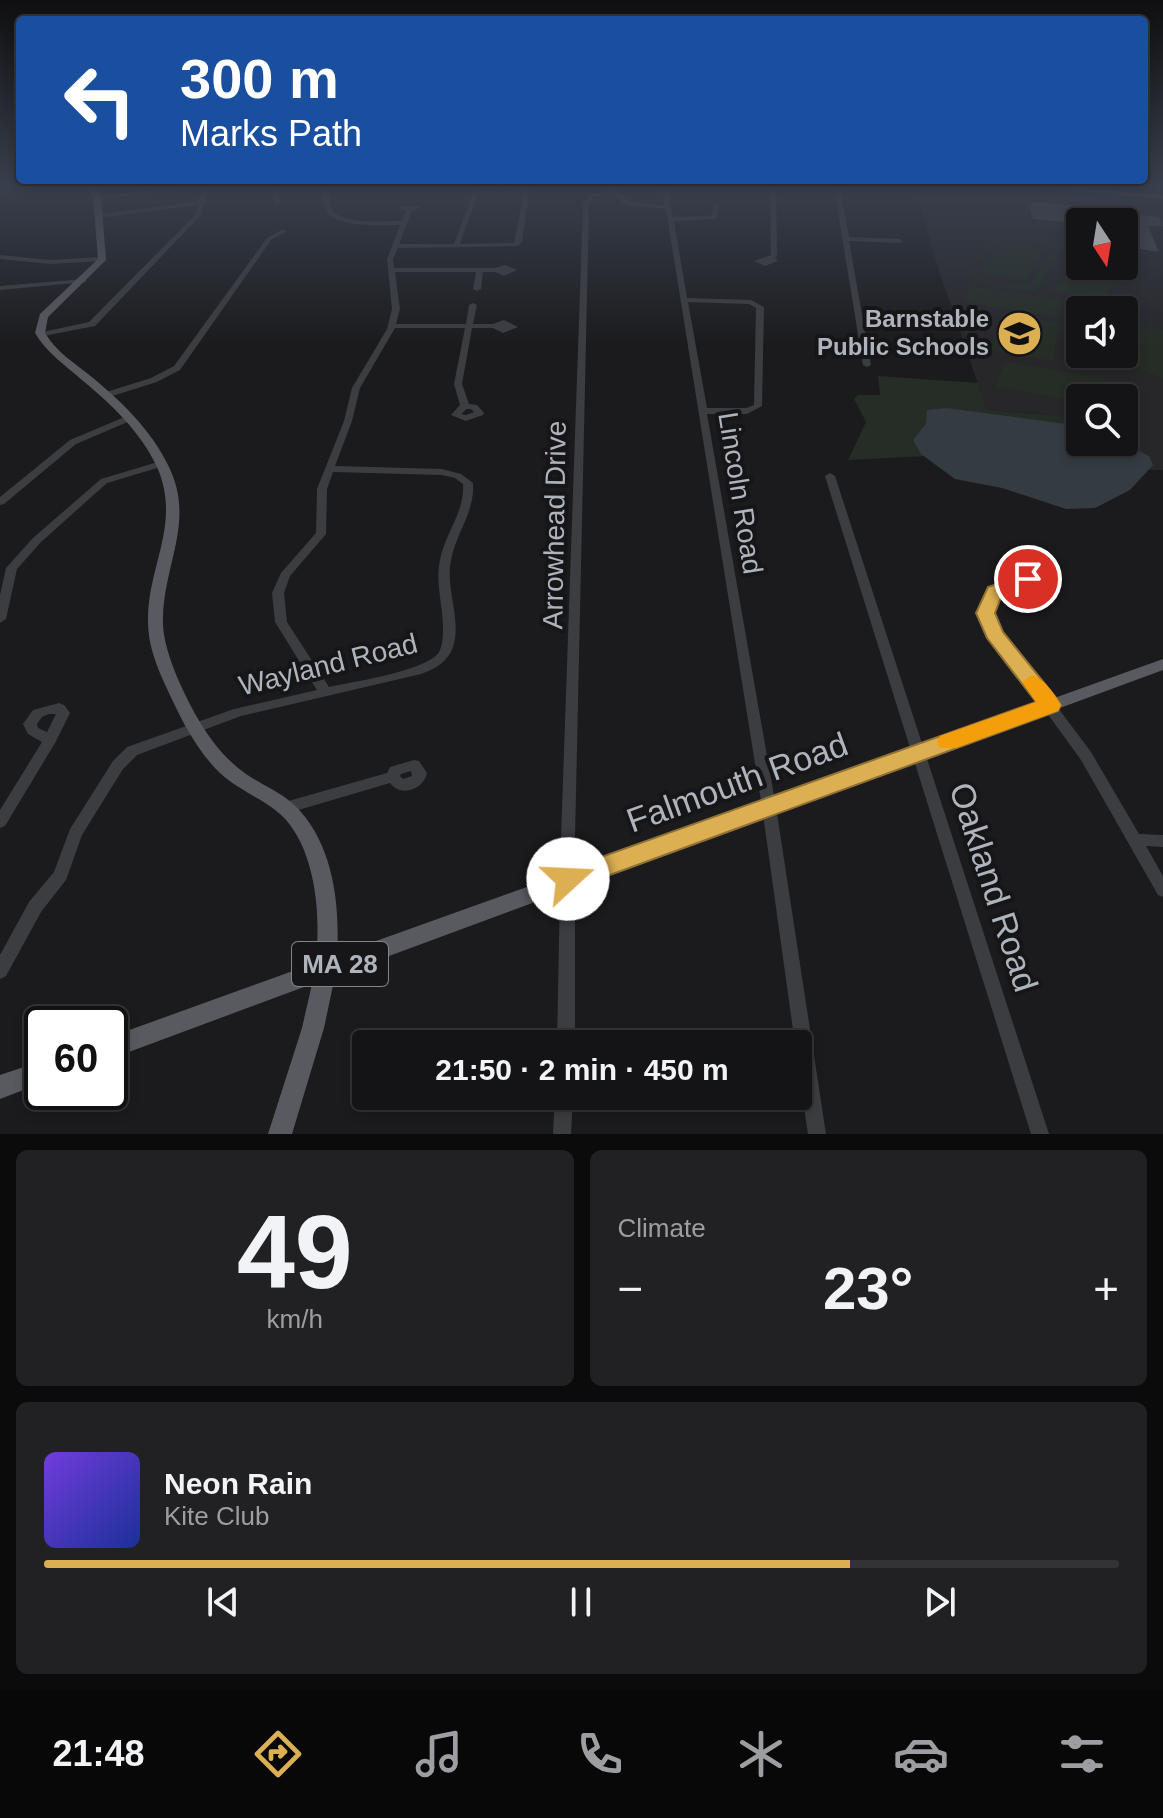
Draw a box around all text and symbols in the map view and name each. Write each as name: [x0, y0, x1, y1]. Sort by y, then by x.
text: 300 m: [180, 47, 339, 110]
icon: left: [48, 48, 152, 152]
text: Marks Path: [180, 113, 362, 154]
north arrow: [1066, 208, 1138, 280]
map controls: [1066, 208, 1138, 456]
button: sound: [1066, 296, 1138, 368]
place label: Barnstable Public Schools: [817, 305, 989, 360]
school or university icon: Barnstable Public Schools: [996, 309, 1044, 357]
button: search: [1066, 384, 1138, 456]
street label: Lincoln Road: [712, 410, 769, 576]
street label: Arrowhead Drive: [537, 420, 572, 630]
pin: [994, 545, 1062, 613]
icon: arrive: [1006, 557, 1050, 601]
street label: Wayland Road: [236, 627, 420, 702]
street label: Falmouth Road: [621, 724, 853, 840]
street label: Oakland Road: [942, 778, 1046, 996]
position arrow: [526, 837, 610, 921]
road number: MA 28: [292, 942, 388, 986]
speed limit sign: 60: [24, 1006, 128, 1110]
text: 21:50 · 2 min · 450 m: [435, 1053, 729, 1086]
text: 49: [237, 1194, 353, 1310]
text: Climate: [618, 1213, 706, 1243]
text: 23°: [823, 1255, 914, 1322]
text: −: [618, 1264, 643, 1313]
text: +: [1093, 1264, 1119, 1313]
text: km/h: [267, 1304, 323, 1334]
text: Neon Rain: [164, 1467, 312, 1500]
text: Kite Club: [164, 1501, 270, 1531]
icon: previous: [201, 1580, 245, 1624]
icon: pause: [559, 1580, 603, 1624]
icon: next: [918, 1580, 962, 1624]
icon: directions: [250, 1726, 306, 1782]
icon: music: [411, 1726, 467, 1782]
icon: phone: [572, 1726, 628, 1782]
icon: climate: [733, 1726, 789, 1782]
icon: car: [893, 1726, 949, 1782]
icon: filters: [1054, 1726, 1110, 1782]
text: 21:48: [52, 1733, 145, 1774]

